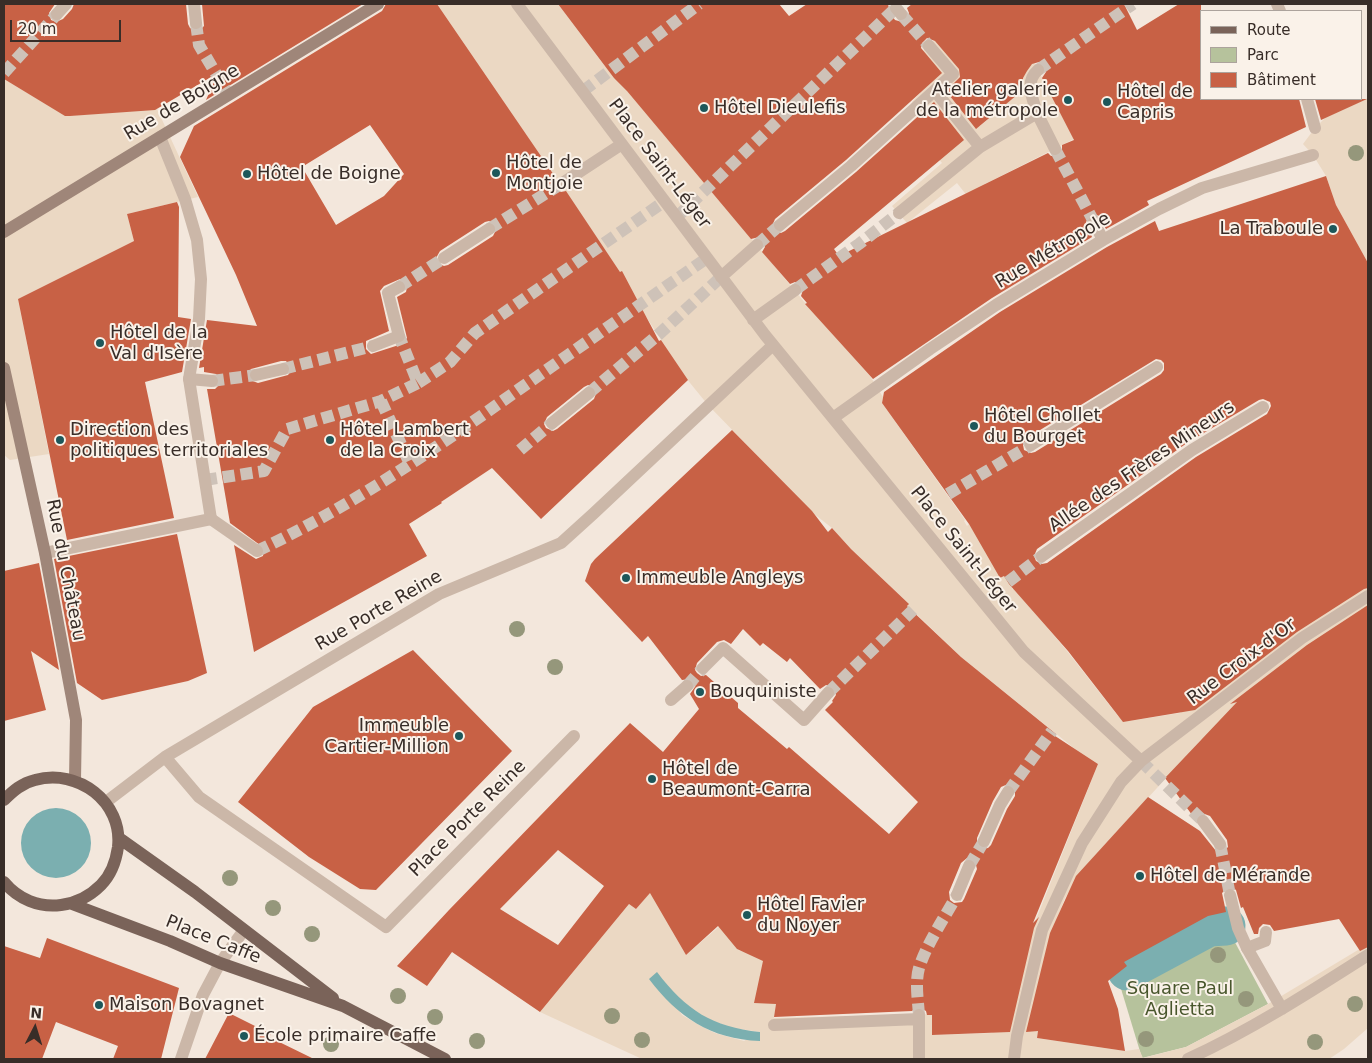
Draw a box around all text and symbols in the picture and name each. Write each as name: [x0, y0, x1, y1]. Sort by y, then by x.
scale bar: [12, 10, 124, 42]
legend: [1200, 10, 1362, 100]
text: 20 m: [18, 20, 56, 38]
text: Route: [1247, 21, 1291, 39]
text: Parc: [1247, 46, 1279, 64]
street label: Rue de Boigne: [121, 60, 243, 146]
text: Bâtiment: [1247, 71, 1316, 89]
place label: Atelier galerie de la métropole: [916, 79, 1058, 122]
place label: Hôtel de Capris: [1117, 81, 1193, 124]
marker: Atelier galerie de la métropole: [1062, 94, 1074, 106]
street label: Place Saint-Léger: [603, 95, 715, 233]
marker: Hôtel de Capris: [1101, 96, 1113, 108]
place label: Hôtel Dieulefis: [714, 97, 846, 119]
marker: Hôtel Dieulefis: [698, 102, 710, 114]
place label: Hôtel de Montjoie: [506, 152, 583, 194]
place label: Hôtel de Boigne: [257, 163, 401, 185]
marker: Hôtel de Montjoie: [490, 167, 502, 179]
marker: Hôtel de Boigne: [241, 168, 253, 180]
street label: Rue Métropole: [992, 208, 1114, 294]
place label: La Traboule: [1220, 218, 1323, 240]
marker: La Traboule: [1327, 223, 1339, 235]
place label: Hôtel de la Val d'Isère: [110, 322, 208, 364]
marker: Hôtel de la Val d'Isère: [94, 337, 106, 349]
street label: Allée des Frères Mineurs: [1045, 397, 1239, 537]
place label: Hôtel Chollet du Bourget: [984, 405, 1101, 448]
place label: Direction des politiques territoriales: [70, 419, 268, 462]
place label: Hôtel Lambert de la Croix: [340, 419, 469, 462]
marker: Hôtel Chollet du Bourget: [968, 420, 980, 432]
marker: Direction des politiques territoriales: [54, 434, 66, 446]
marker: Hôtel Lambert de la Croix: [324, 434, 336, 446]
street label: Place Saint-Léger: [905, 482, 1021, 618]
street label: Rue du Château: [41, 497, 89, 643]
street label: Rue Porte Reine: [312, 566, 446, 656]
place label: Immeuble Angleys: [636, 567, 803, 589]
marker: Immeuble Angleys: [620, 572, 632, 584]
street label: Rue Croix-d'Or: [1183, 614, 1301, 710]
place label: Bouquiniste: [710, 681, 817, 703]
marker: Bouquiniste: [694, 686, 706, 698]
place label: Immeuble Cartier-Million: [324, 715, 449, 758]
marker: Immeuble Cartier-Million: [453, 730, 465, 742]
street label: Place Porte Reine: [405, 756, 531, 882]
place label: Hôtel de Beaumont-Carra: [662, 758, 810, 801]
marker: Hôtel de Beaumont-Carra: [646, 773, 658, 785]
place label: Hôtel de Mérande: [1150, 865, 1311, 887]
marker: Hôtel de Mérande: [1134, 870, 1146, 882]
place label: Hôtel Favier du Noyer: [757, 894, 864, 936]
marker: Hôtel Favier du Noyer: [741, 909, 753, 921]
street label: Place Caffe: [162, 911, 264, 969]
park label: Square Paul Aglietta: [1127, 978, 1233, 1021]
place label: Maison Bovagnet: [109, 994, 264, 1016]
marker: Maison Bovagnet: [93, 999, 105, 1011]
north arrow: [10, 1003, 60, 1053]
text: N: [30, 1005, 43, 1022]
place label: École primaire Caffe: [254, 1025, 436, 1047]
marker: École primaire Caffe: [238, 1030, 250, 1042]

